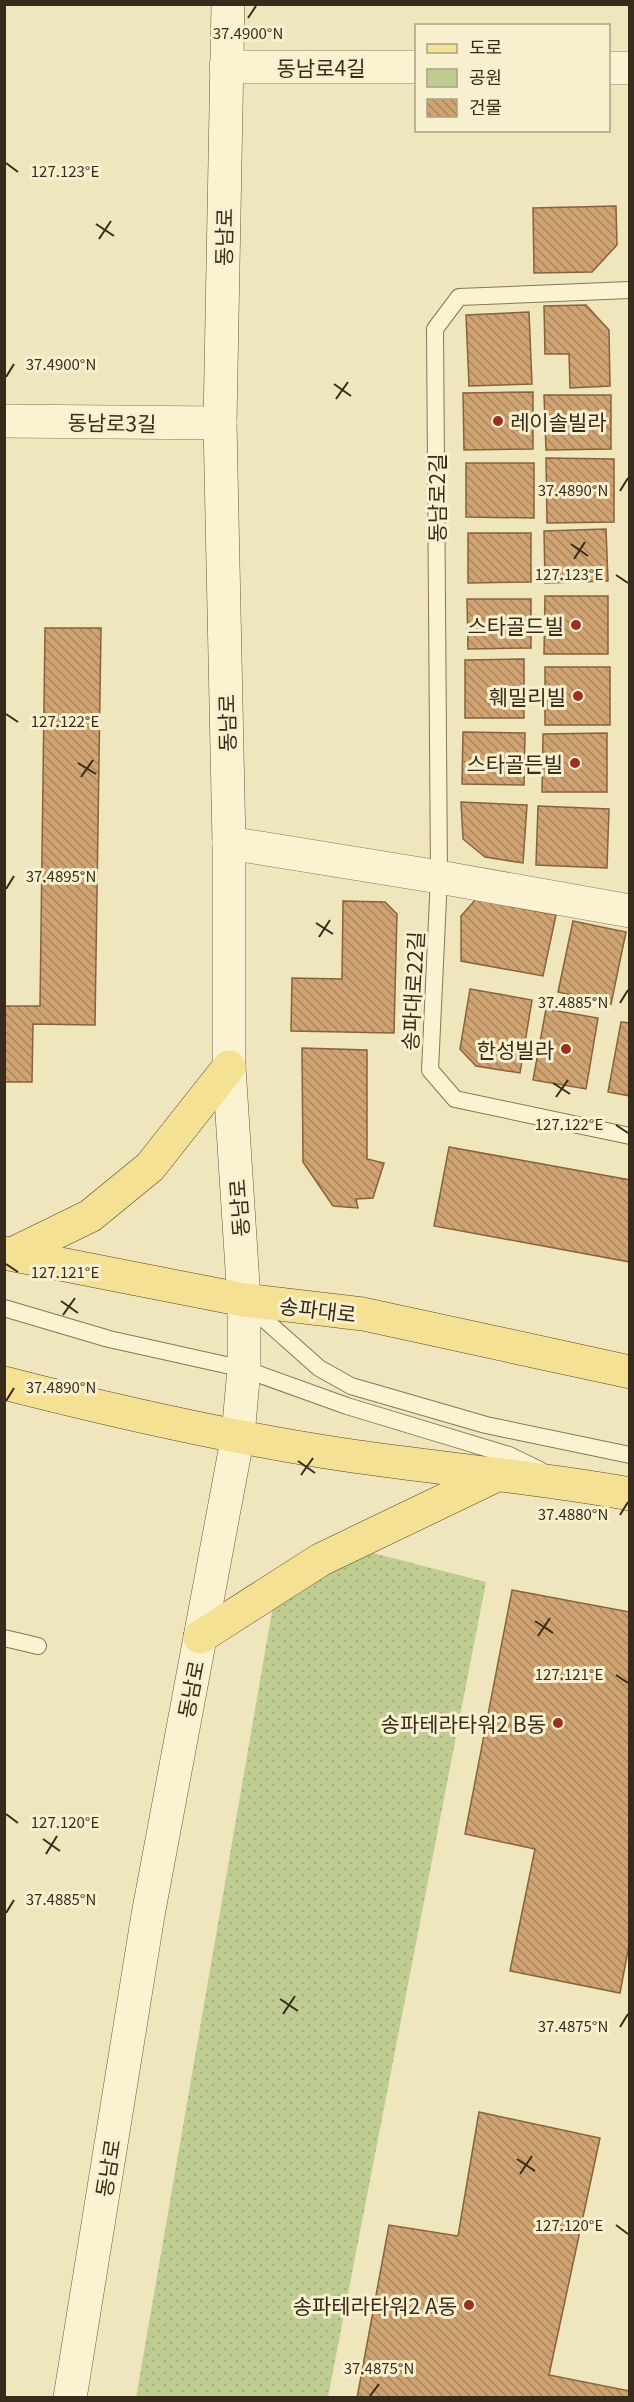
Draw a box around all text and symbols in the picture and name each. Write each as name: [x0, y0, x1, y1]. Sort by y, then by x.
text: 37.4900°N: [213, 22, 283, 43]
legend: [415, 24, 610, 132]
text: 도로: [469, 33, 502, 59]
street label: 동남로4길: [277, 52, 365, 82]
text: 공원: [469, 63, 502, 89]
text: 건물: [469, 93, 502, 119]
text: 127.123°E: [31, 160, 99, 181]
street label: 동남로: [207, 208, 239, 266]
text: 37.4900°N: [26, 353, 96, 374]
street label: 동남로3길: [67, 406, 157, 438]
place label: 레이솔빌라: [510, 406, 607, 436]
marker: 레이솔빌라: [491, 414, 505, 428]
street label: 동남로2길: [421, 454, 451, 542]
text: 37.4890°N: [538, 479, 608, 500]
text: 127.123°E: [535, 563, 603, 584]
place label: 스타골드빌: [467, 610, 564, 640]
marker: 스타골드빌: [569, 618, 583, 632]
place label: 훼밀리빌: [489, 681, 566, 711]
marker: 훼밀리빌: [571, 689, 585, 703]
street label: 동남로: [210, 694, 242, 752]
text: 127.122°E: [31, 710, 99, 731]
place label: 스타골든빌: [466, 748, 563, 778]
marker: 스타골든빌: [568, 756, 582, 770]
text: 37.4895°N: [26, 865, 96, 886]
street label: 송파대로22길: [394, 930, 430, 1052]
text: 37.4885°N: [538, 991, 608, 1012]
place label: 한성빌라: [477, 1034, 554, 1064]
marker: 한성빌라: [559, 1042, 573, 1056]
text: 127.122°E: [535, 1113, 603, 1134]
street label: 동남로: [221, 1178, 255, 1238]
text: 127.121°E: [31, 1261, 99, 1282]
street label: 송파대로: [278, 1289, 358, 1329]
text: 37.4890°N: [26, 1376, 96, 1397]
text: 37.4880°N: [538, 1503, 608, 1524]
street label: 동남로: [170, 1658, 210, 1720]
text: 127.121°E: [535, 1663, 603, 1684]
place label: 송파테라타워2 B동: [381, 1708, 546, 1738]
marker: 송파테라타워2 B동: [551, 1716, 565, 1730]
text: 127.120°E: [31, 1811, 99, 1832]
text: 37.4885°N: [26, 1888, 96, 1909]
text: 37.4875°N: [538, 2015, 608, 2036]
street label: 동남로: [88, 2137, 126, 2199]
text: 127.120°E: [535, 2214, 603, 2235]
place label: 송파테라타워2 A동: [293, 2290, 457, 2320]
marker: 송파테라타워2 A동: [462, 2298, 476, 2312]
text: 37.4875°N: [344, 2357, 414, 2378]

